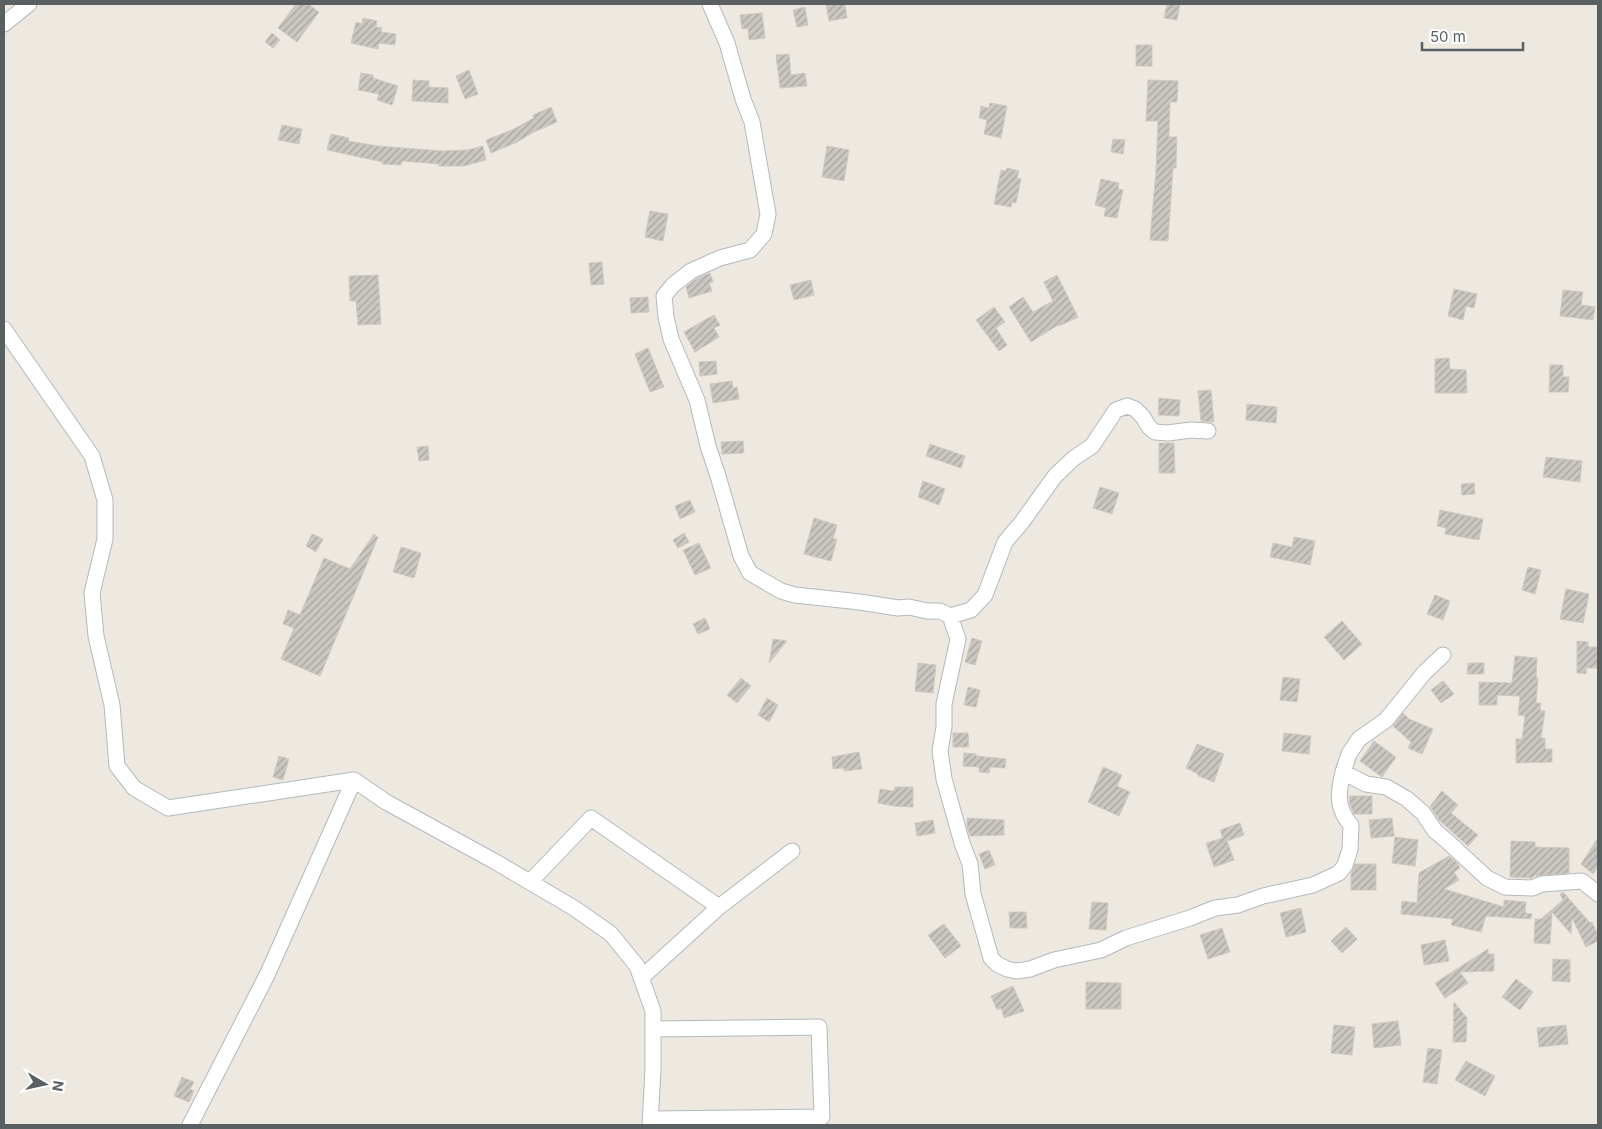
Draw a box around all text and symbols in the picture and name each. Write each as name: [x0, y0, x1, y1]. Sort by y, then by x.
scale bar: [1422, 20, 1523, 52]
text: 50 m: [1430, 27, 1466, 46]
north arrow: [20, 1059, 70, 1109]
text: N: [49, 1080, 68, 1093]

